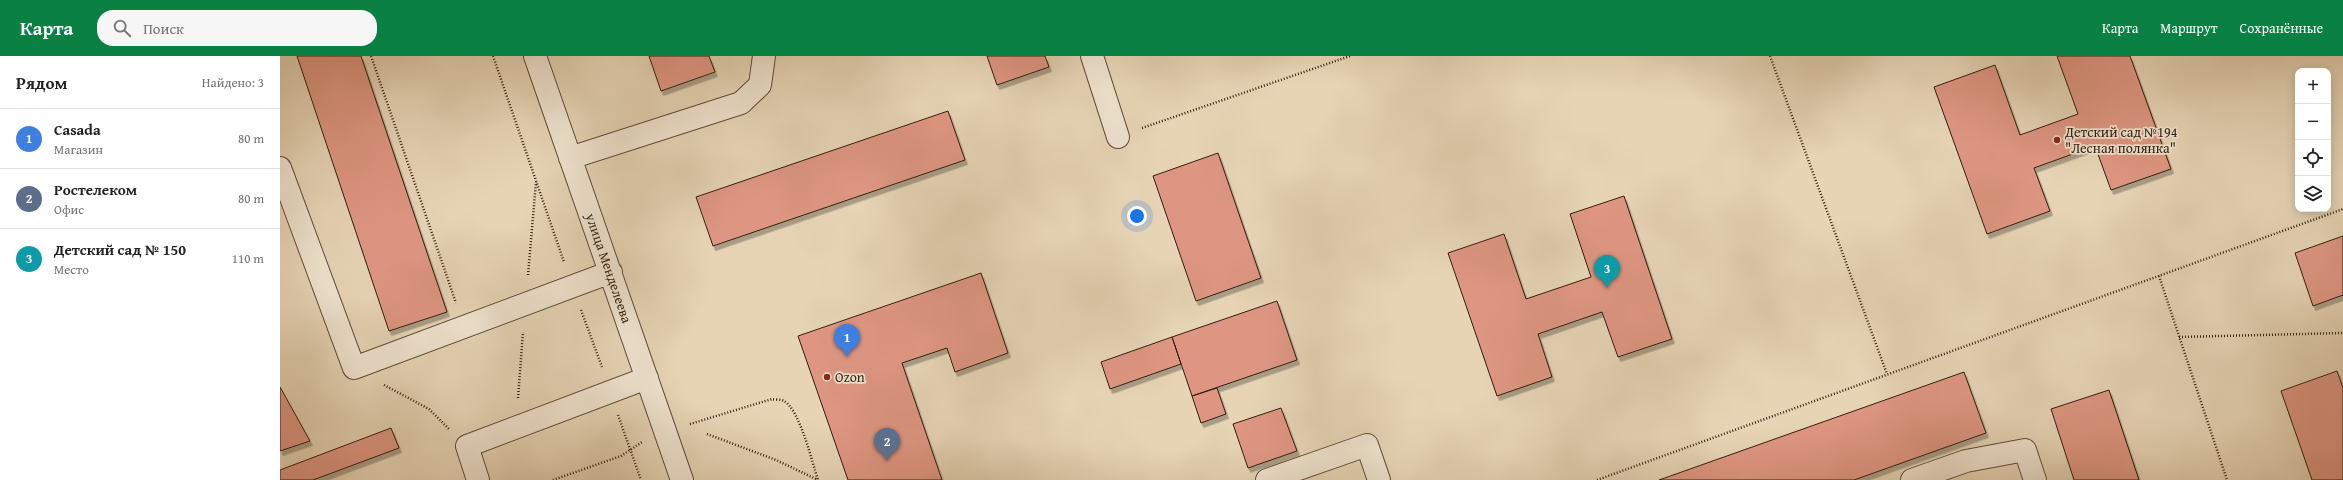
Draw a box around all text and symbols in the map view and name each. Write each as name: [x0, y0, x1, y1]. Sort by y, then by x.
search box: [97, 10, 377, 46]
text: Карта: [20, 14, 73, 42]
icon: search: [111, 17, 133, 39]
text: Поиск: [143, 18, 184, 39]
text: Карта: [2102, 18, 2138, 38]
text: Маршрут: [2160, 18, 2218, 38]
text: Сохранённые: [2240, 18, 2323, 38]
map controls: [2295, 68, 2331, 212]
button: +: [2295, 68, 2331, 104]
text: Рядом: [16, 70, 67, 95]
text: Найдено: 3: [202, 73, 264, 92]
button: −: [2295, 104, 2331, 140]
text: Casada: [54, 119, 101, 140]
place label: Детский сад №194 "Лесная полянка": [2064, 122, 2178, 158]
text: 1: [26, 129, 32, 148]
text: 80 m: [238, 129, 264, 148]
marker: Детский сад №194 "Лесная полянка": [2052, 135, 2062, 145]
text: Магазин: [54, 140, 103, 159]
button: locate: [2295, 140, 2331, 176]
button: layers: [2295, 176, 2331, 212]
text: Ростелеком: [54, 179, 137, 200]
text: 2: [26, 189, 32, 208]
text: 80 m: [238, 189, 264, 208]
text: Офис: [54, 200, 84, 219]
your location: [1127, 206, 1147, 226]
street label: улица Менделеева: [580, 209, 637, 326]
text: Детский сад № 150: [54, 239, 186, 260]
text: 3: [26, 249, 32, 268]
text: 110 m: [232, 249, 264, 268]
pin: 3: [1594, 255, 1620, 288]
text: Место: [54, 260, 89, 279]
pin: 1: [834, 324, 860, 357]
place label: Ozon: [835, 367, 865, 387]
marker: Ozon: [822, 372, 832, 382]
pin: 2: [874, 428, 900, 461]

